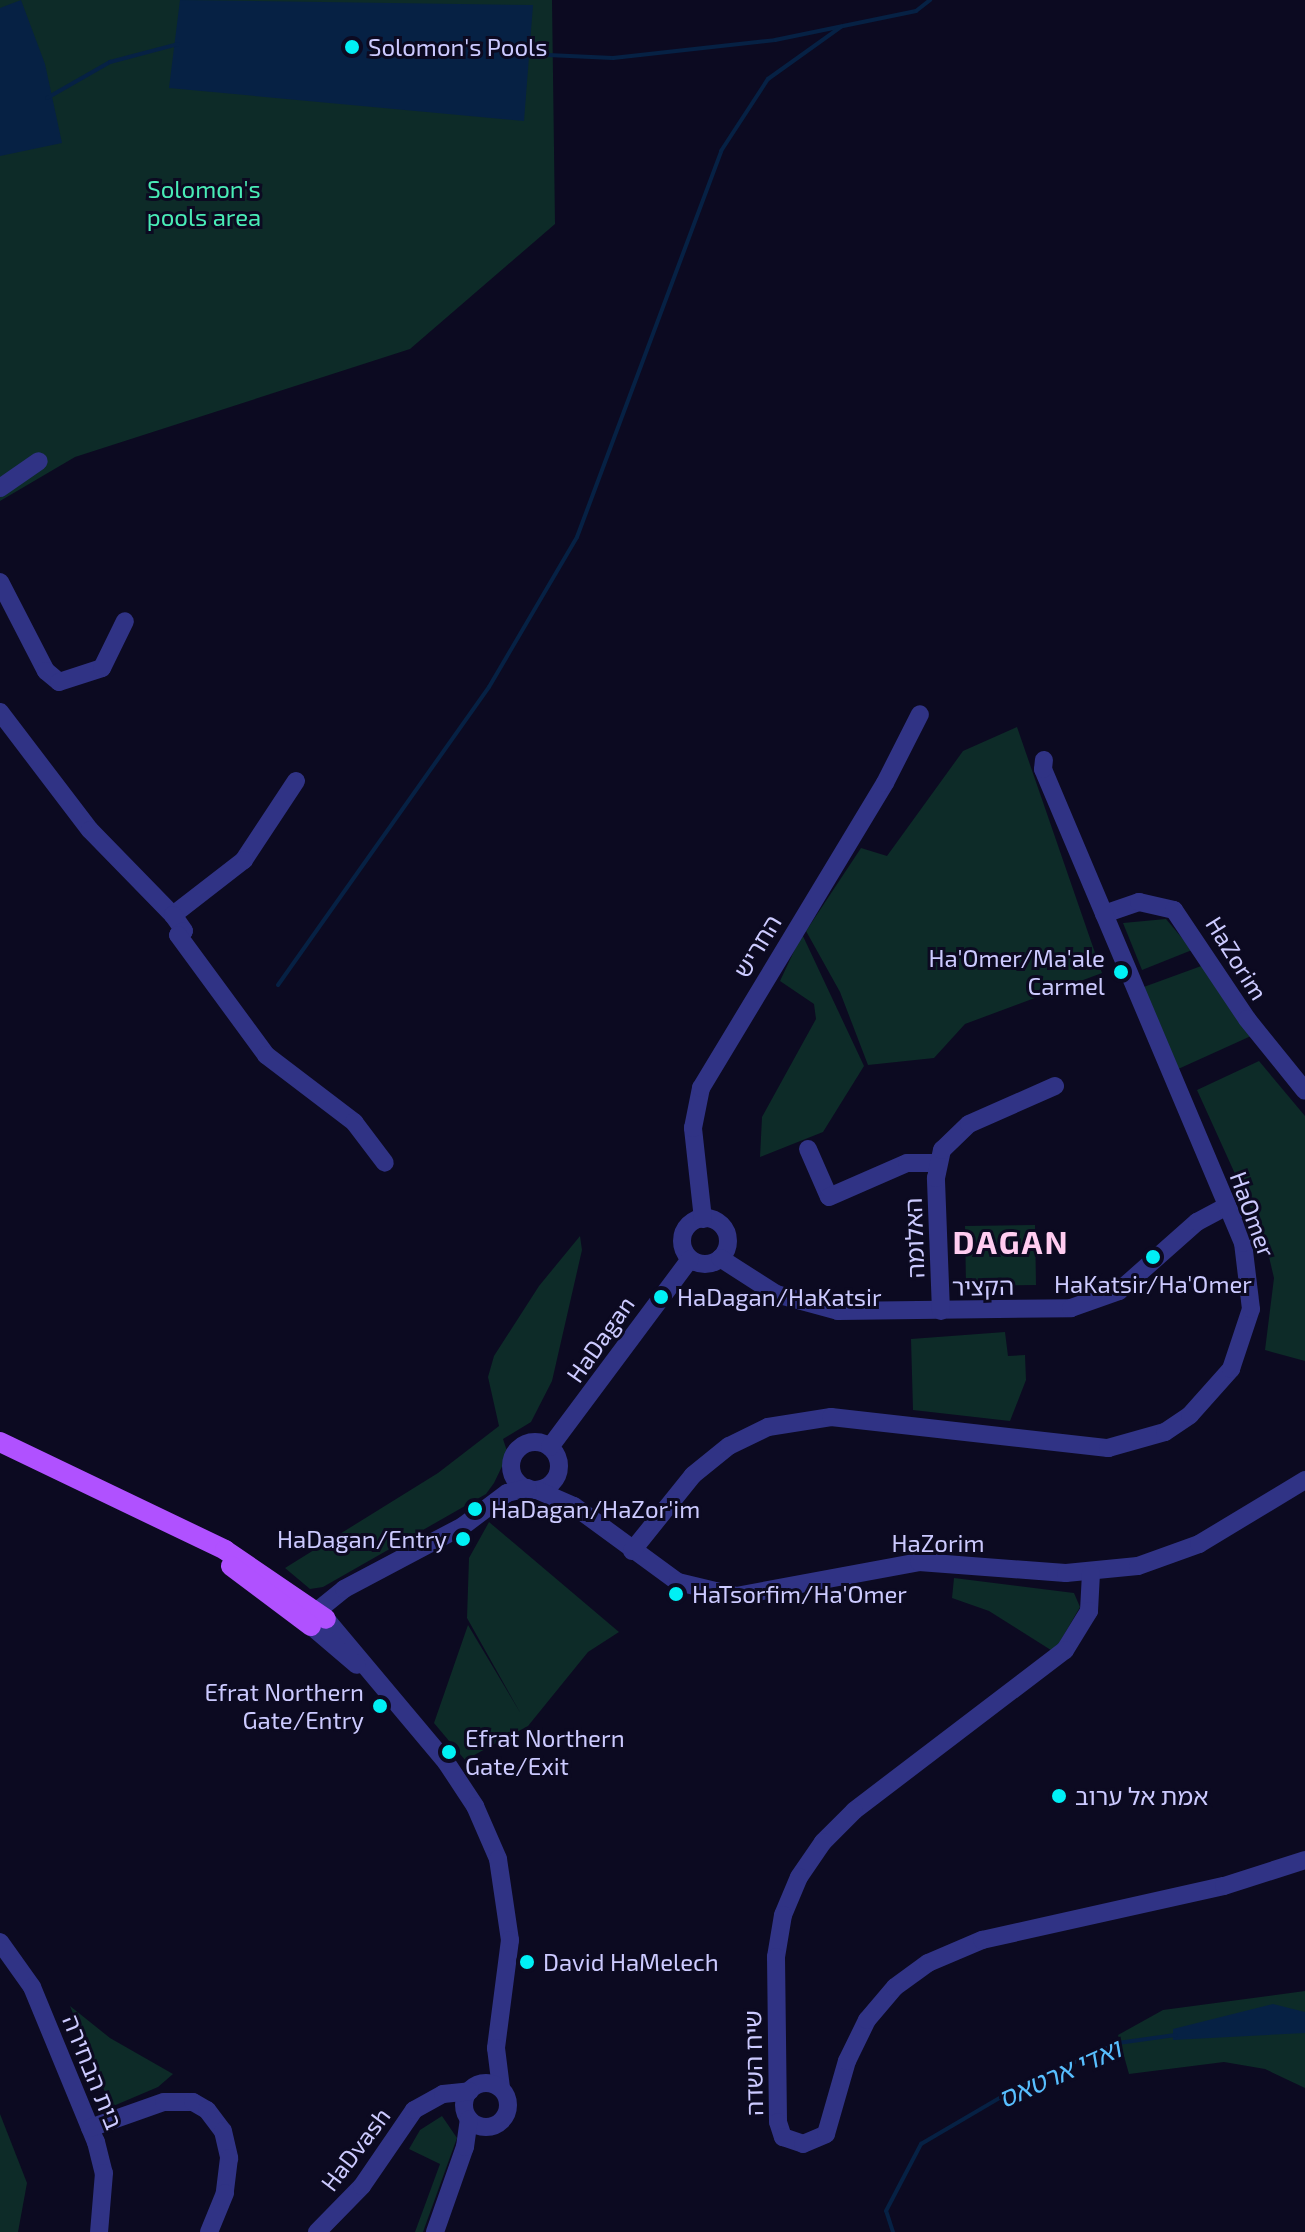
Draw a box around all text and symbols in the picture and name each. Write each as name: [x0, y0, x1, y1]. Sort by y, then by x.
place label: Solomon's Pools: [368, 33, 547, 61]
marker: Solomon's Pools: [343, 38, 361, 56]
park label: Solomon's pools area: [147, 175, 261, 231]
street label: החריש: [727, 909, 787, 983]
street label: HaZorim: [1200, 911, 1274, 1005]
place label: Ha'Omer/Ma'ale Carmel: [928, 944, 1105, 1000]
marker: Ha'Omer/Ma'ale Carmel: [1112, 963, 1130, 981]
street label: HaOmer: [1224, 1167, 1282, 1261]
street label: האלומה: [898, 1197, 930, 1279]
district label: DAGAN: [952, 1222, 1070, 1260]
marker: HaKatsir/Ha'Omer: [1144, 1248, 1162, 1266]
place label: HaKatsir/Ha'Omer: [1054, 1270, 1252, 1298]
street label: הקציר: [952, 1271, 1014, 1301]
place label: HaDagan/HaKatsir: [677, 1283, 882, 1311]
marker: HaDagan/HaKatsir: [652, 1288, 670, 1306]
street label: HaDagan: [560, 1290, 640, 1388]
place label: HaDagan/HaZor'im: [491, 1495, 700, 1523]
marker: HaDagan/HaZor'im: [466, 1500, 484, 1518]
place label: HaDagan/Entry: [277, 1525, 447, 1553]
street label: HaZorim: [891, 1529, 985, 1557]
marker: HaDagan/Entry: [454, 1530, 472, 1548]
place label: HaTsorfim/Ha'Omer: [692, 1580, 907, 1608]
marker: HaTsorfim/Ha'Omer: [667, 1585, 685, 1603]
place label: Efrat Northern Gate/Entry: [204, 1678, 364, 1734]
marker: Efrat Northern Gate/Entry: [371, 1697, 389, 1715]
place label: Efrat Northern Gate/Exit: [465, 1724, 625, 1780]
marker: Efrat Northern Gate/Exit: [440, 1743, 458, 1761]
place label: אמת אל ערוב: [1075, 1782, 1208, 1810]
marker: אמת אל ערוב: [1050, 1787, 1068, 1805]
place label: David HaMelech: [543, 1948, 719, 1976]
marker: David HaMelech: [518, 1953, 536, 1971]
street label: שיח השדה: [738, 2010, 768, 2116]
street label: בית הבחירה: [57, 2011, 129, 2133]
water label: ואדי ארטאס: [993, 2032, 1125, 2114]
street label: HaDvash: [314, 2102, 396, 2196]

